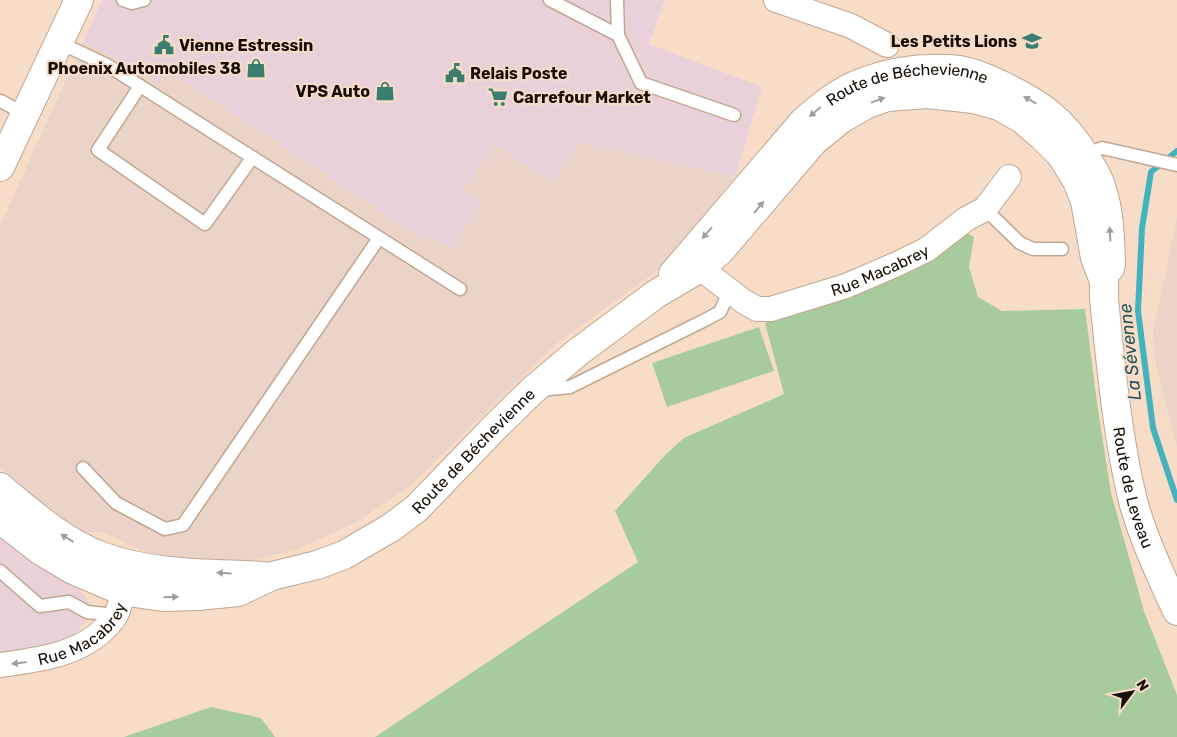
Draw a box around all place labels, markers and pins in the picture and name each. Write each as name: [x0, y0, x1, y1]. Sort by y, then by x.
school or university icon: Les Petits Lions: [1021, 30, 1043, 52]
place label: Les Petits Lions: [891, 32, 1017, 51]
public building icon: Vienne Estressin: [153, 34, 175, 56]
place label: Vienne Estressin: [179, 36, 313, 55]
shop icon: Phoenix Automobiles 38: [245, 57, 267, 79]
place label: Phoenix Automobiles 38: [48, 59, 241, 78]
public building icon: Relais Poste: [444, 62, 466, 84]
place label: Relais Poste: [470, 64, 568, 83]
shop icon: VPS Auto: [374, 80, 396, 102]
place label: VPS Auto: [296, 82, 370, 101]
supermarket icon: Carrefour Market: [487, 86, 509, 108]
place label: Carrefour Market: [513, 88, 651, 107]

